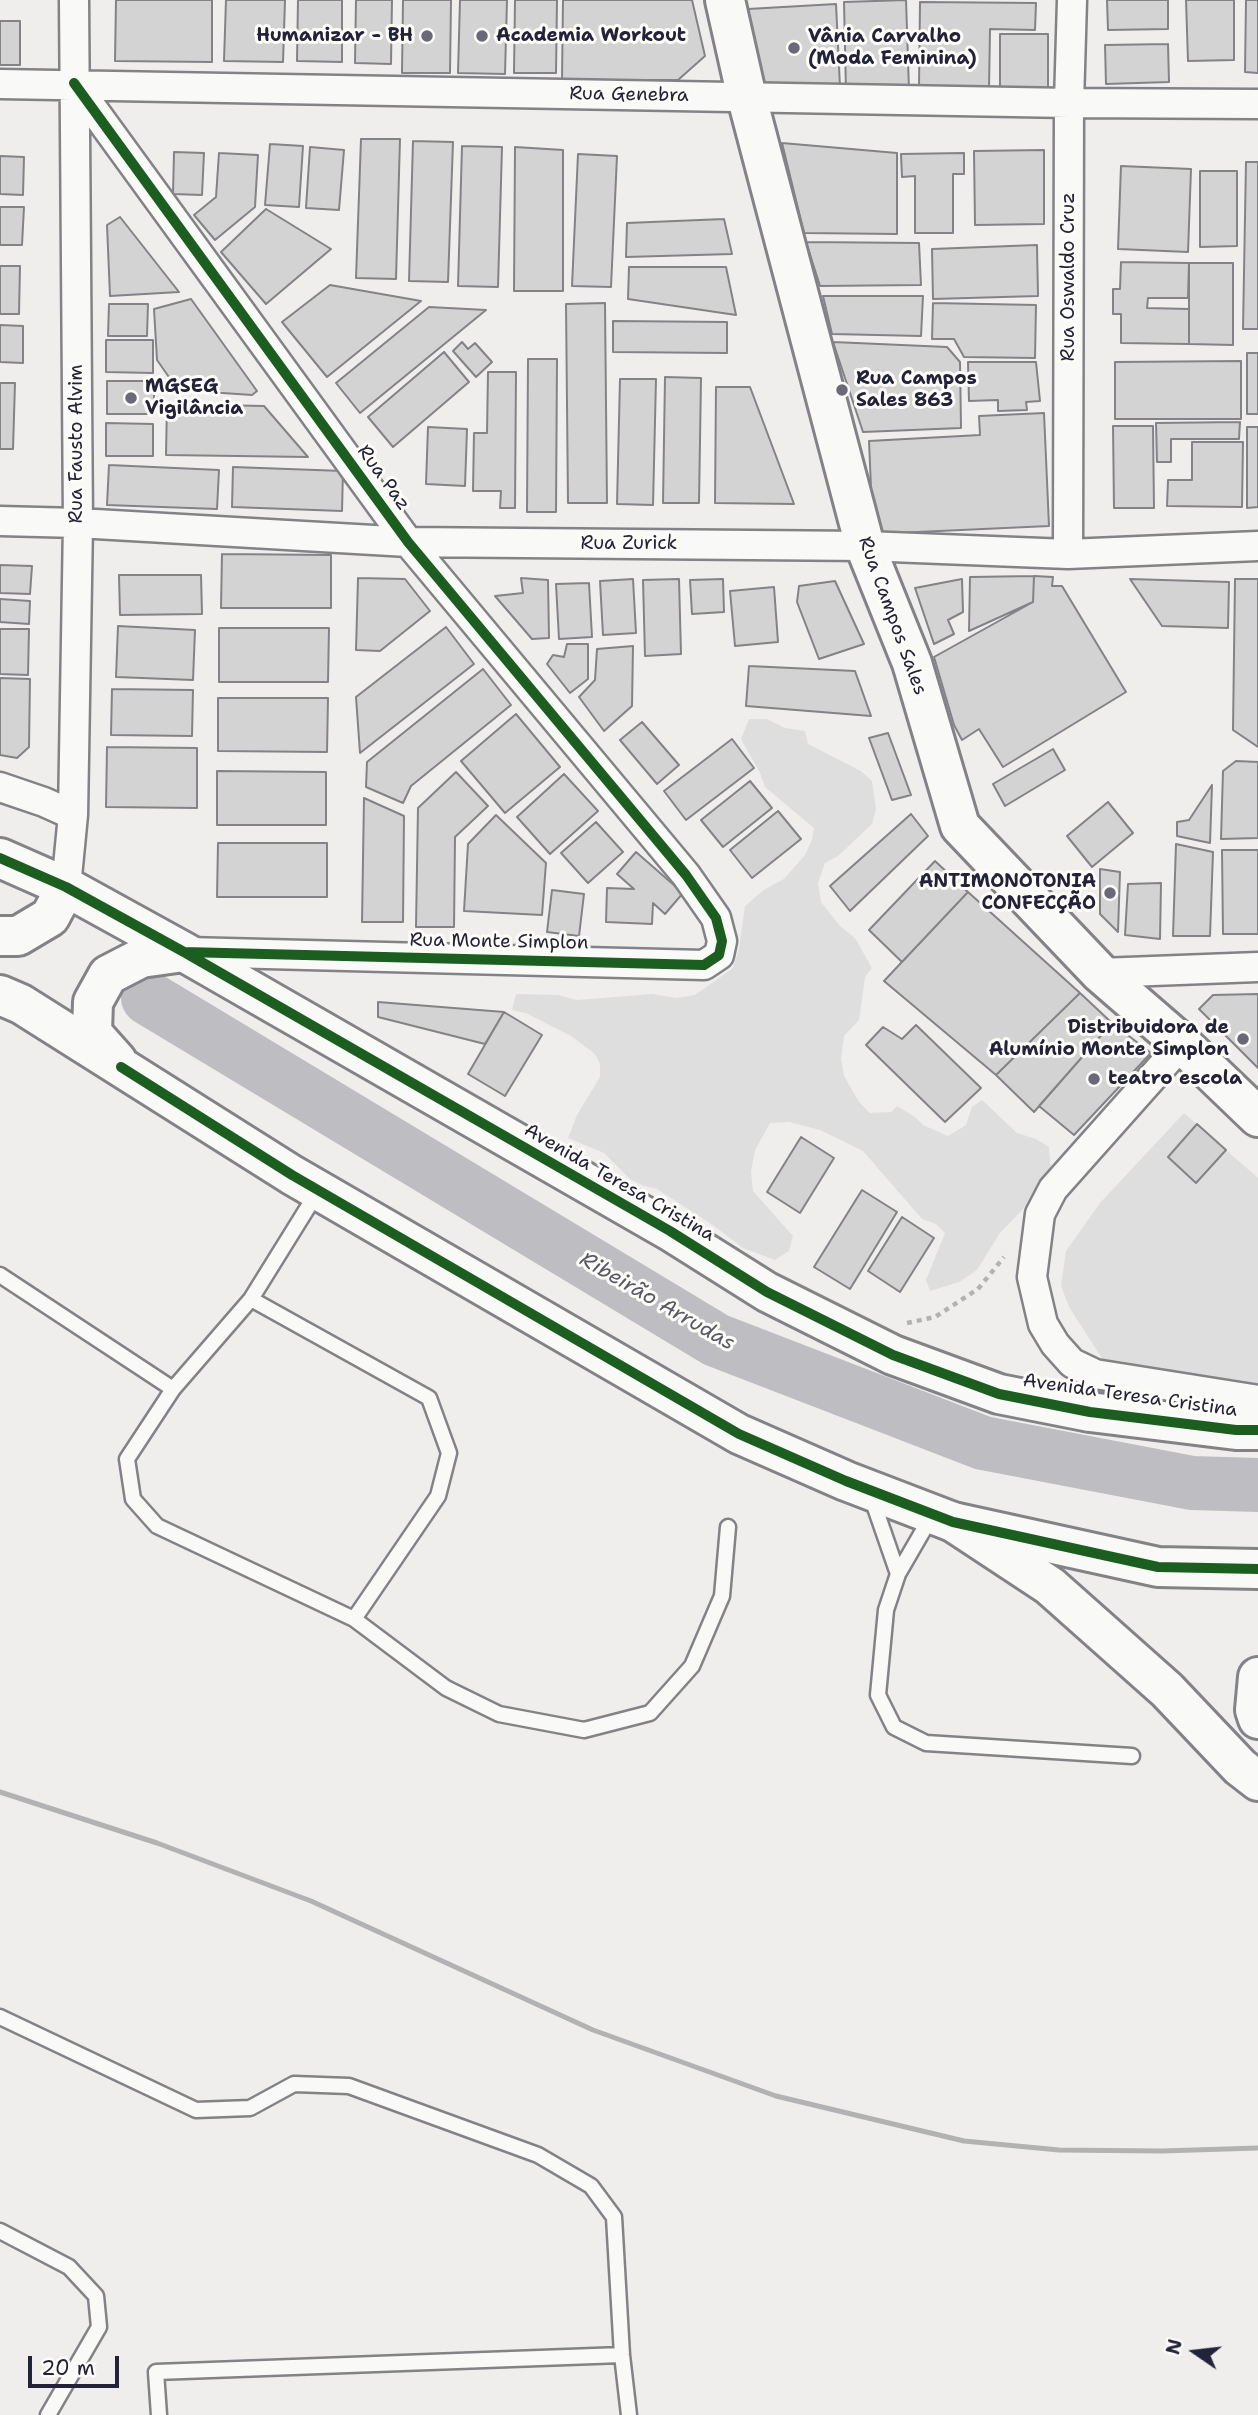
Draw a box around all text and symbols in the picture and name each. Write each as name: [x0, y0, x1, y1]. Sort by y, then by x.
place label: Humanizar - BH: [256, 25, 413, 47]
place label: Academia Workout: [496, 25, 686, 47]
place label: Vânia Carvalho (Moda Feminina): [808, 26, 977, 70]
marker: Humanizar - BH: [419, 28, 435, 44]
marker: Academia Workout: [474, 28, 490, 44]
marker: Vânia Carvalho (Moda Feminina): [786, 40, 802, 56]
street label: Rua Genebra: [569, 83, 689, 107]
street label: Rua Oswaldo Cruz: [1058, 193, 1080, 361]
street label: Rua Fausto Alvim: [66, 364, 88, 524]
place label: Rua Campos Sales 863: [856, 368, 977, 412]
place label: MGSEG Vigilância: [145, 376, 243, 420]
marker: Rua Campos Sales 863: [834, 382, 850, 398]
marker: MGSEG Vigilância: [123, 390, 139, 406]
street label: Rua Paz: [352, 441, 414, 515]
street label: Rua Zurick: [581, 533, 677, 555]
street label: Rua Campos Sales: [853, 534, 931, 698]
place label: ANTIMONOTONIA CONFECÇÃO: [919, 871, 1096, 915]
marker: ANTIMONOTONIA CONFECÇÃO: [1102, 885, 1118, 901]
street label: Rua Monte Simplon: [409, 929, 589, 955]
place label: Distribuidora de Alumínio Monte Simplon: [989, 1017, 1229, 1061]
marker: Distribuidora de Alumínio Monte Simplon: [1235, 1031, 1251, 1047]
place label: teatro escola: [1108, 1068, 1242, 1090]
marker: teatro escola: [1086, 1071, 1102, 1087]
street label: Avenida Teresa Cristina: [520, 1119, 718, 1247]
water label: Ribeirão Arrudas: [575, 1247, 739, 1357]
street label: Avenida Teresa Cristina: [1021, 1370, 1239, 1422]
north arrow: [1160, 2317, 1230, 2387]
text: N: [1160, 2336, 1188, 2357]
scale bar: [32, 2342, 122, 2386]
text: 20 m: [41, 2354, 95, 2382]

